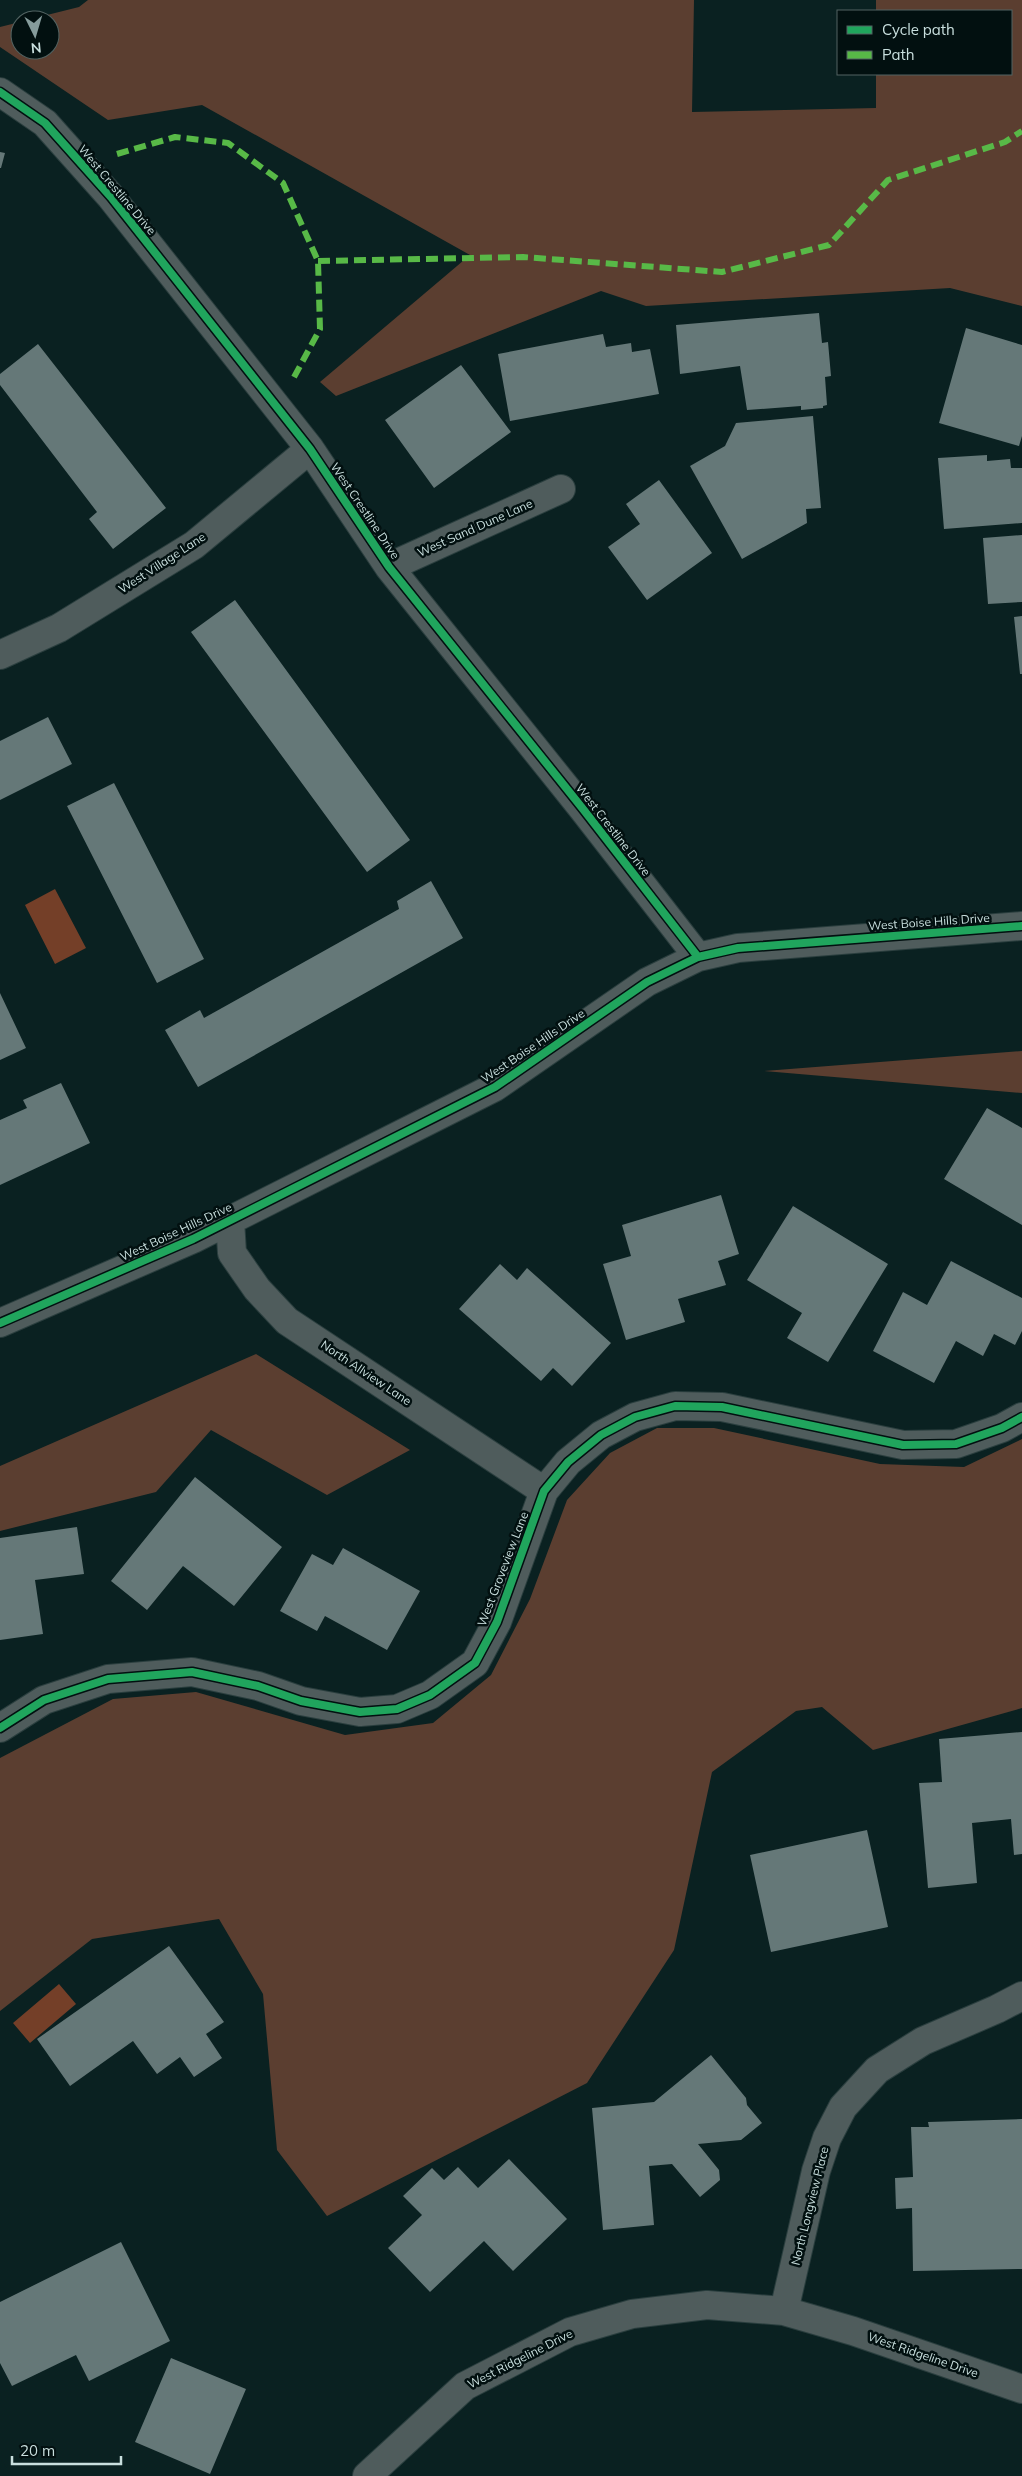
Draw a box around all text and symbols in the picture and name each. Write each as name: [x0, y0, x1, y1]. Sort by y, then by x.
north arrow: [10, 10, 60, 60]
legend: [837, 10, 1012, 75]
text: Cycle path: [882, 20, 955, 39]
text: N: [30, 39, 42, 57]
text: Path: [882, 45, 914, 64]
street label: West Crestline Drive: [75, 142, 159, 238]
street label: West Crestline Drive: [328, 460, 403, 562]
street label: West Sand Dune Lane: [415, 495, 535, 560]
street label: West Village Lane: [115, 529, 208, 596]
street label: West Crestline Drive: [573, 781, 654, 879]
street label: West Boise Hills Drive: [868, 910, 990, 933]
street label: West Boise Hills Drive: [478, 1005, 587, 1086]
street label: West Boise Hills Drive: [117, 1199, 234, 1264]
street label: North Allview Lane: [318, 1337, 414, 1408]
street label: West Groveview Lane: [474, 1509, 531, 1628]
street label: North Longview Place: [787, 2145, 832, 2267]
street label: West Ridgeline Drive: [465, 2326, 575, 2392]
street label: West Ridgeline Drive: [866, 2329, 980, 2380]
scale bar: [12, 2434, 121, 2466]
text: 20 m: [20, 2441, 55, 2460]

